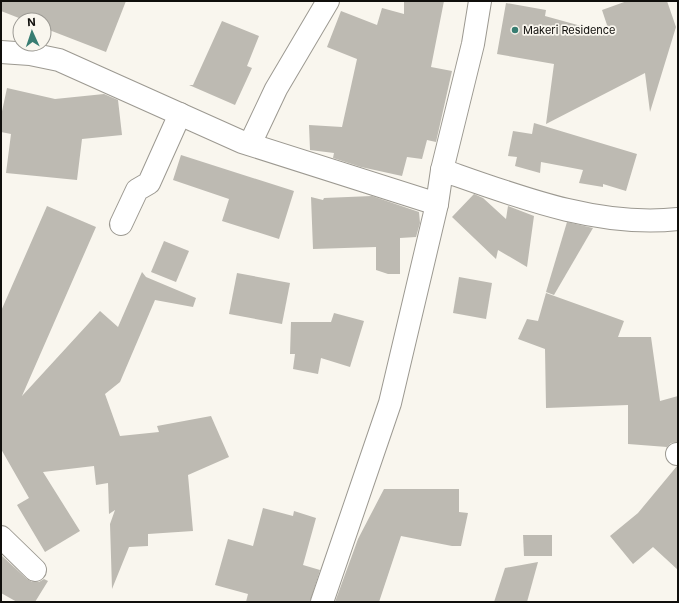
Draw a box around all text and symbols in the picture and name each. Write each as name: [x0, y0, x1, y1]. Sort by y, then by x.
north arrow: [12, 12, 52, 52]
text: N: [27, 15, 36, 29]
place label: Makeri Residence: [523, 23, 616, 37]
marker: Makeri Residence: [510, 25, 520, 35]

